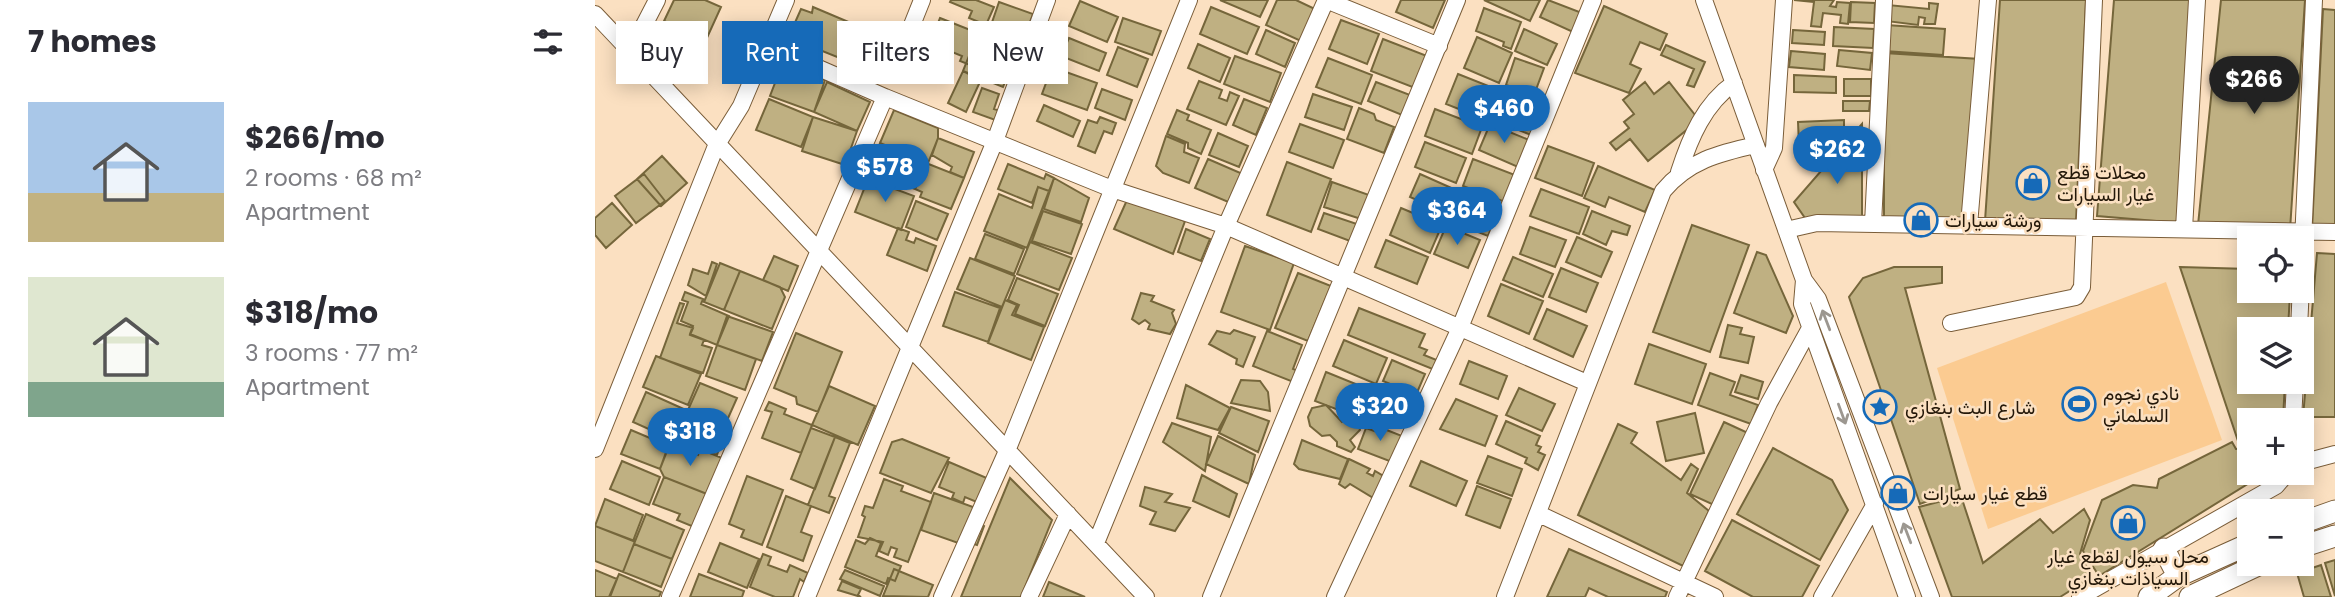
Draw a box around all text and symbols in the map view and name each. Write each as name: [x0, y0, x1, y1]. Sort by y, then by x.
text: 7 homes: [28, 20, 157, 63]
chip: Buy: [616, 21, 708, 84]
chip: Rent: [722, 21, 823, 84]
chip: Filters: [837, 21, 954, 84]
chip: New: [968, 21, 1068, 84]
icon: filters: [529, 23, 567, 61]
pin: $266: [2213, 57, 2295, 116]
text: $266: [2225, 63, 2283, 95]
pin: $460: [1463, 86, 1545, 145]
text: $460: [1474, 92, 1534, 124]
text: $266/mo: [245, 116, 385, 159]
pin: $262: [1796, 127, 1878, 186]
icon: home: [84, 130, 168, 214]
text: $262: [1809, 133, 1865, 165]
pin: $578: [844, 144, 926, 204]
text: $578: [856, 151, 914, 183]
place label: محلات قطع غيار السيارات: [2057, 159, 2154, 208]
text: 2 rooms · 68 m²: [245, 162, 422, 194]
shop icon: محلات قطع غيار السيارات: [2014, 164, 2052, 202]
pin: $364: [1416, 188, 1498, 247]
text: $364: [1427, 194, 1487, 226]
text: Apartment: [245, 196, 370, 228]
shop icon: ورشة سيارات: [1902, 201, 1940, 239]
place label: ورشة سيارات: [1945, 207, 2041, 234]
map controls: [2237, 226, 2314, 576]
button: locate: [2237, 226, 2314, 303]
text: $318/mo: [245, 291, 378, 334]
icon: home: [84, 305, 168, 389]
one-way arrow: [1819, 310, 1832, 332]
button: layers: [2237, 317, 2314, 394]
text: 3 rooms · 77 m²: [245, 337, 418, 369]
text: Apartment: [245, 371, 370, 403]
place label: نادي نجوم السلماني: [2103, 380, 2179, 431]
pin: $320: [1339, 384, 1421, 443]
sports icon: نادي نجوم السلماني: [2060, 385, 2098, 423]
place icon: شارع البث بنغازي: [1861, 388, 1899, 426]
text: $320: [1351, 390, 1409, 422]
place label: شارع البث بنغازي: [1905, 394, 2035, 423]
one-way arrow: [1836, 403, 1849, 425]
pin: $318: [649, 408, 731, 468]
button: +: [2237, 408, 2314, 485]
text: $318: [664, 415, 716, 447]
shop icon: قطع غيار سيارات: [1879, 474, 1917, 512]
place label: قطع غيار سيارات: [1923, 480, 2047, 507]
button: −: [2237, 499, 2314, 576]
shop icon: محل سيول لقطع غيار السياذات بنغازي: [2109, 504, 2147, 542]
one-way arrow: [1900, 523, 1912, 545]
place label: محل سيول لقطع غيار السياذات بنغازي: [2046, 543, 2209, 594]

